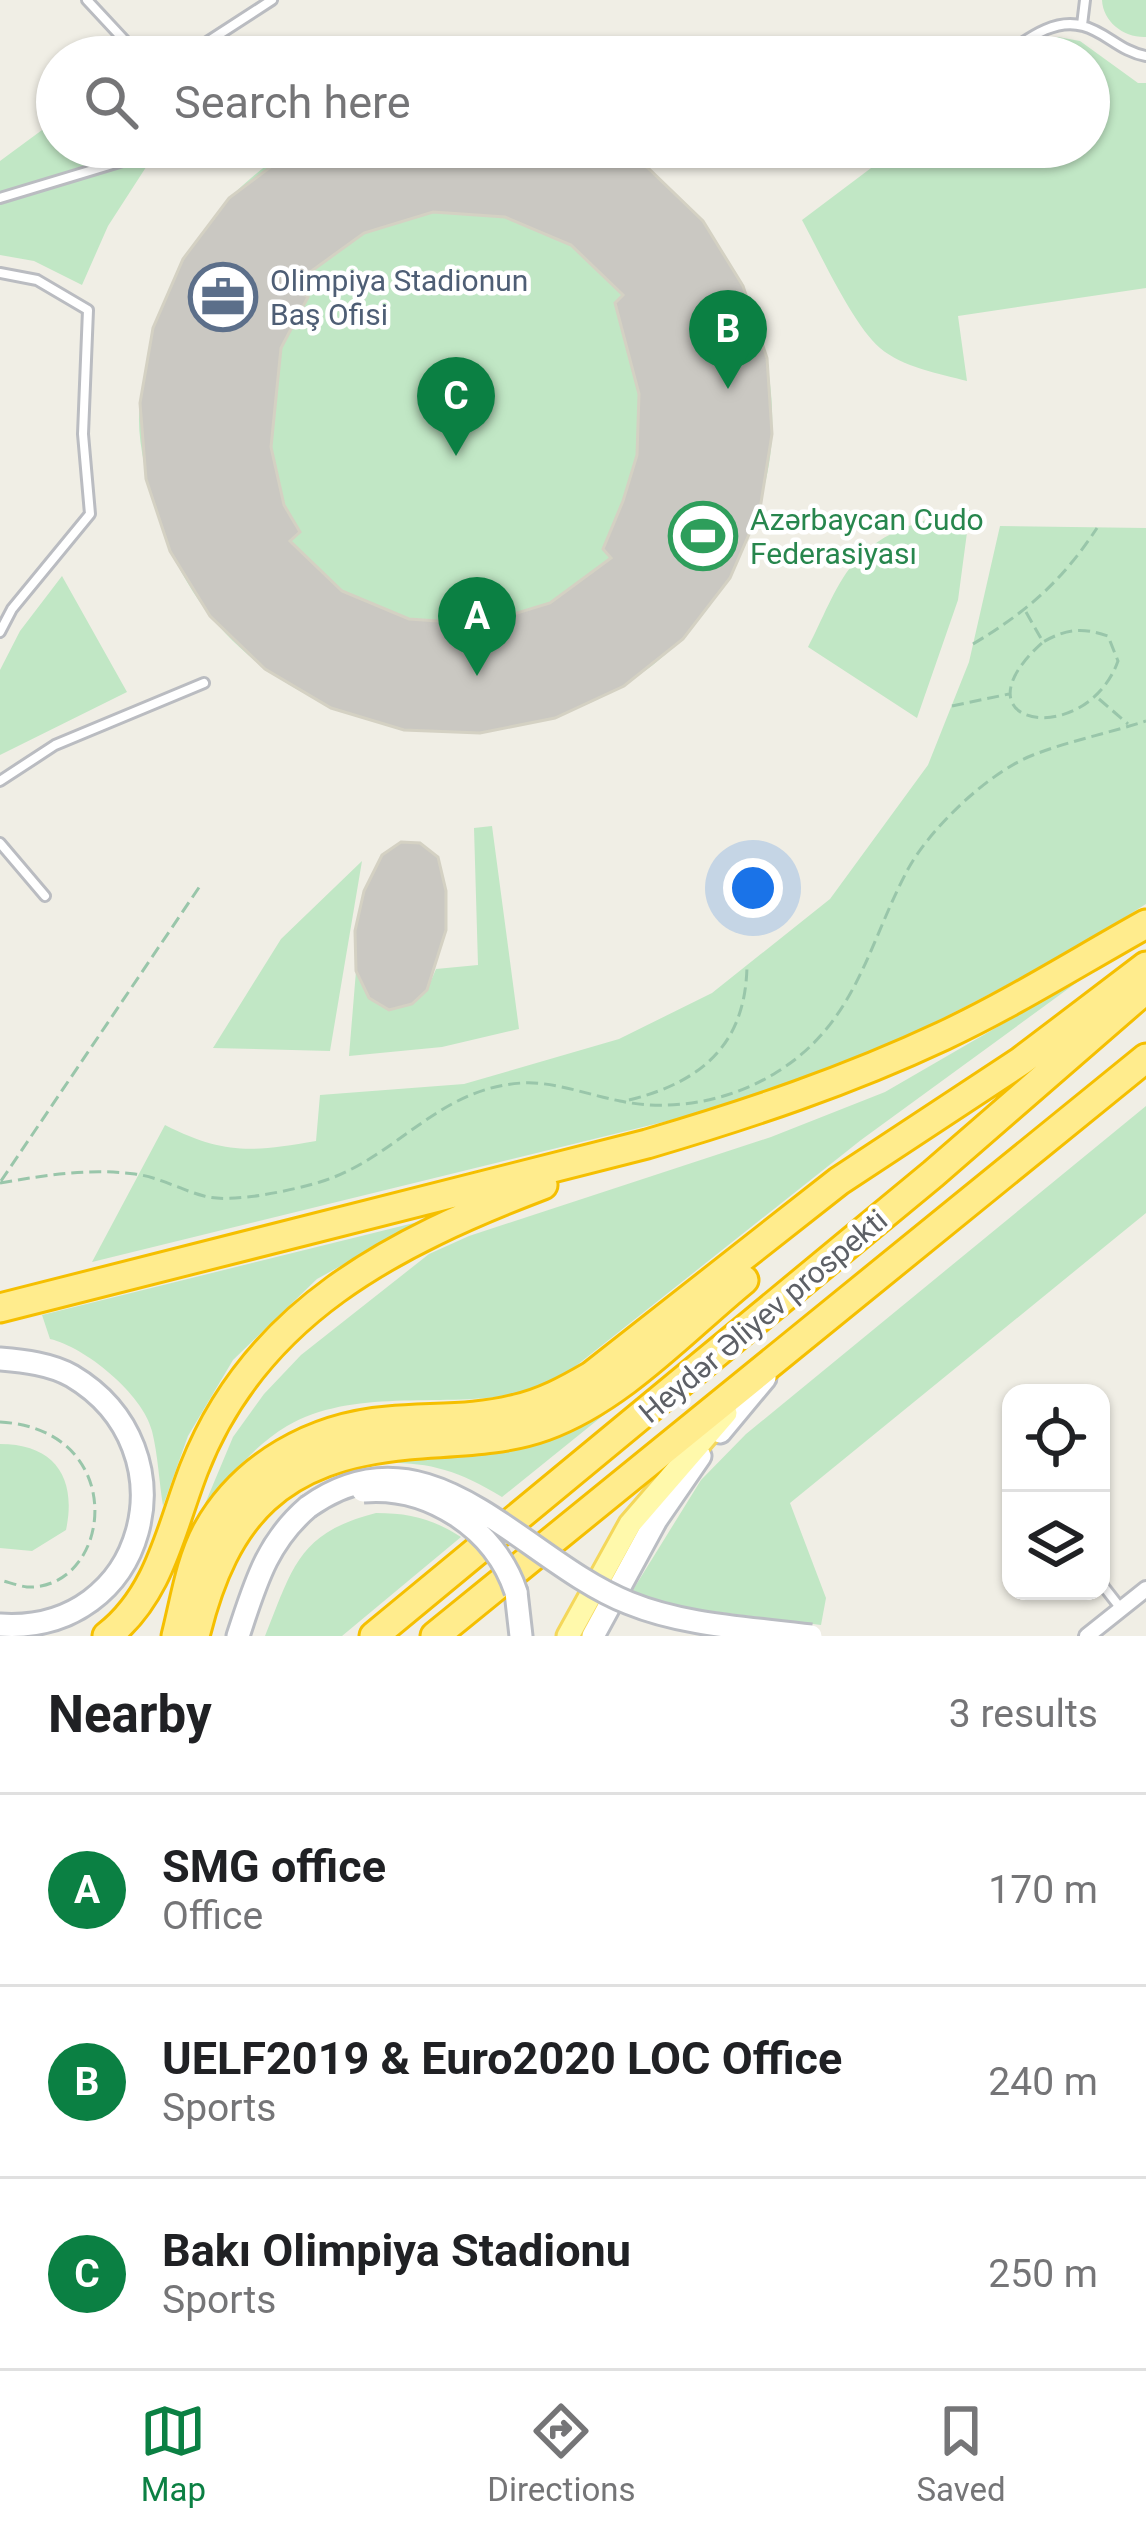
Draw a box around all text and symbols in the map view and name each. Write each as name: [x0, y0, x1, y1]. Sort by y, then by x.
search box: [36, 36, 1110, 168]
icon: search: [78, 69, 144, 135]
text: Search here: [174, 76, 411, 129]
office icon: Olimpiya Stadionun Baş Ofisi: [188, 262, 258, 332]
place label: Olimpiya Stadionun Baş Ofisi: [270, 263, 528, 332]
pin: B: [689, 290, 767, 389]
pin: C: [417, 357, 495, 456]
sports icon: Azərbaycan Cudo Federasiyası: [668, 501, 738, 571]
place label: Azərbaycan Cudo Federasiyası: [750, 502, 984, 571]
pin: A: [438, 577, 516, 676]
your location: [723, 858, 783, 918]
street label: Heydər Əliyev prospekti: [632, 1202, 894, 1430]
map controls: [1002, 1384, 1110, 1600]
button: locate: [1002, 1384, 1110, 1492]
button: layers: [1002, 1492, 1110, 1600]
text: Nearby: [48, 1685, 212, 1744]
text: 3 results: [949, 1691, 1098, 1737]
text: SMG office: [162, 1840, 386, 1893]
text: A: [74, 1867, 100, 1913]
text: 170 m: [988, 1867, 1098, 1913]
text: Office: [162, 1893, 263, 1939]
text: UELF2019 & Euro2020 LOC Office: [162, 2032, 842, 2085]
text: B: [75, 2059, 99, 2105]
text: 240 m: [988, 2059, 1098, 2105]
text: Sports: [162, 2085, 276, 2131]
text: Bakı Olimpiya Stadionu: [162, 2224, 631, 2277]
text: C: [74, 2251, 100, 2297]
text: 250 m: [988, 2251, 1098, 2297]
text: Sports: [162, 2277, 276, 2323]
tab: Map: [140, 2398, 206, 2509]
tab: Directions: [487, 2398, 636, 2509]
tab: Saved: [916, 2398, 1006, 2509]

